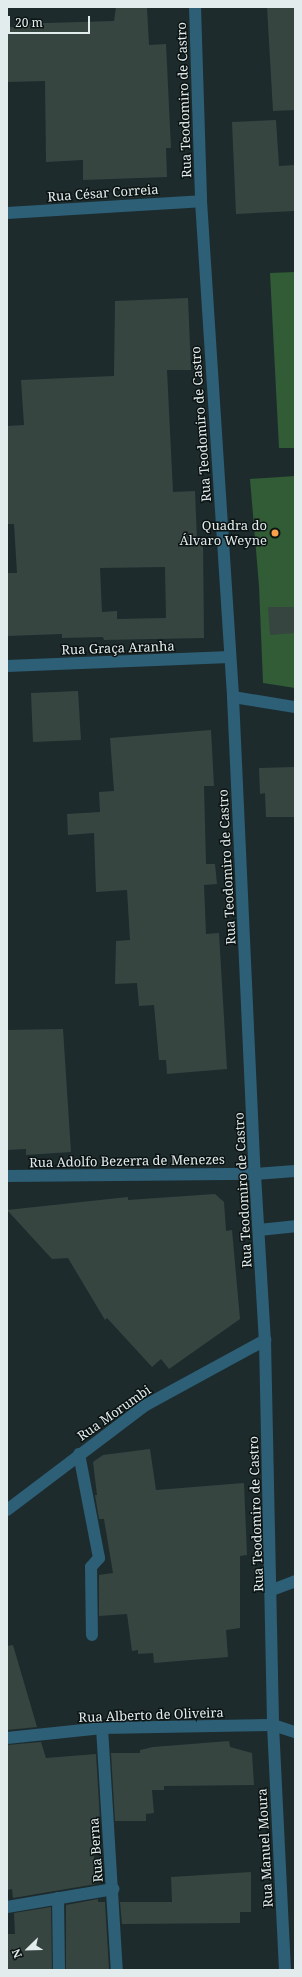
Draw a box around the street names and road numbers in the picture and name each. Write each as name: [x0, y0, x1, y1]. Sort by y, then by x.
street label: Rua Teodomiro de Castro: [173, 22, 195, 178]
street label: Rua César Correia: [47, 181, 159, 205]
street label: Rua Teodomiro de Castro: [188, 346, 214, 502]
street label: Rua Graça Aranha: [61, 638, 175, 658]
street label: Rua Teodomiro de Castro: [215, 789, 239, 945]
street label: Rua Teodomiro de Castro: [231, 1112, 255, 1268]
street label: Rua Adolfo Bezerra de Menezes: [29, 1151, 225, 1171]
street label: Rua Morumbi: [74, 1382, 154, 1444]
street label: Rua Teodomiro de Castro: [245, 1436, 267, 1592]
street label: Rua Alberto de Oliveira: [78, 1705, 224, 1725]
street label: Rua Manuel Moura: [254, 1788, 276, 1908]
street label: Rua Berna: [86, 1817, 106, 1883]

